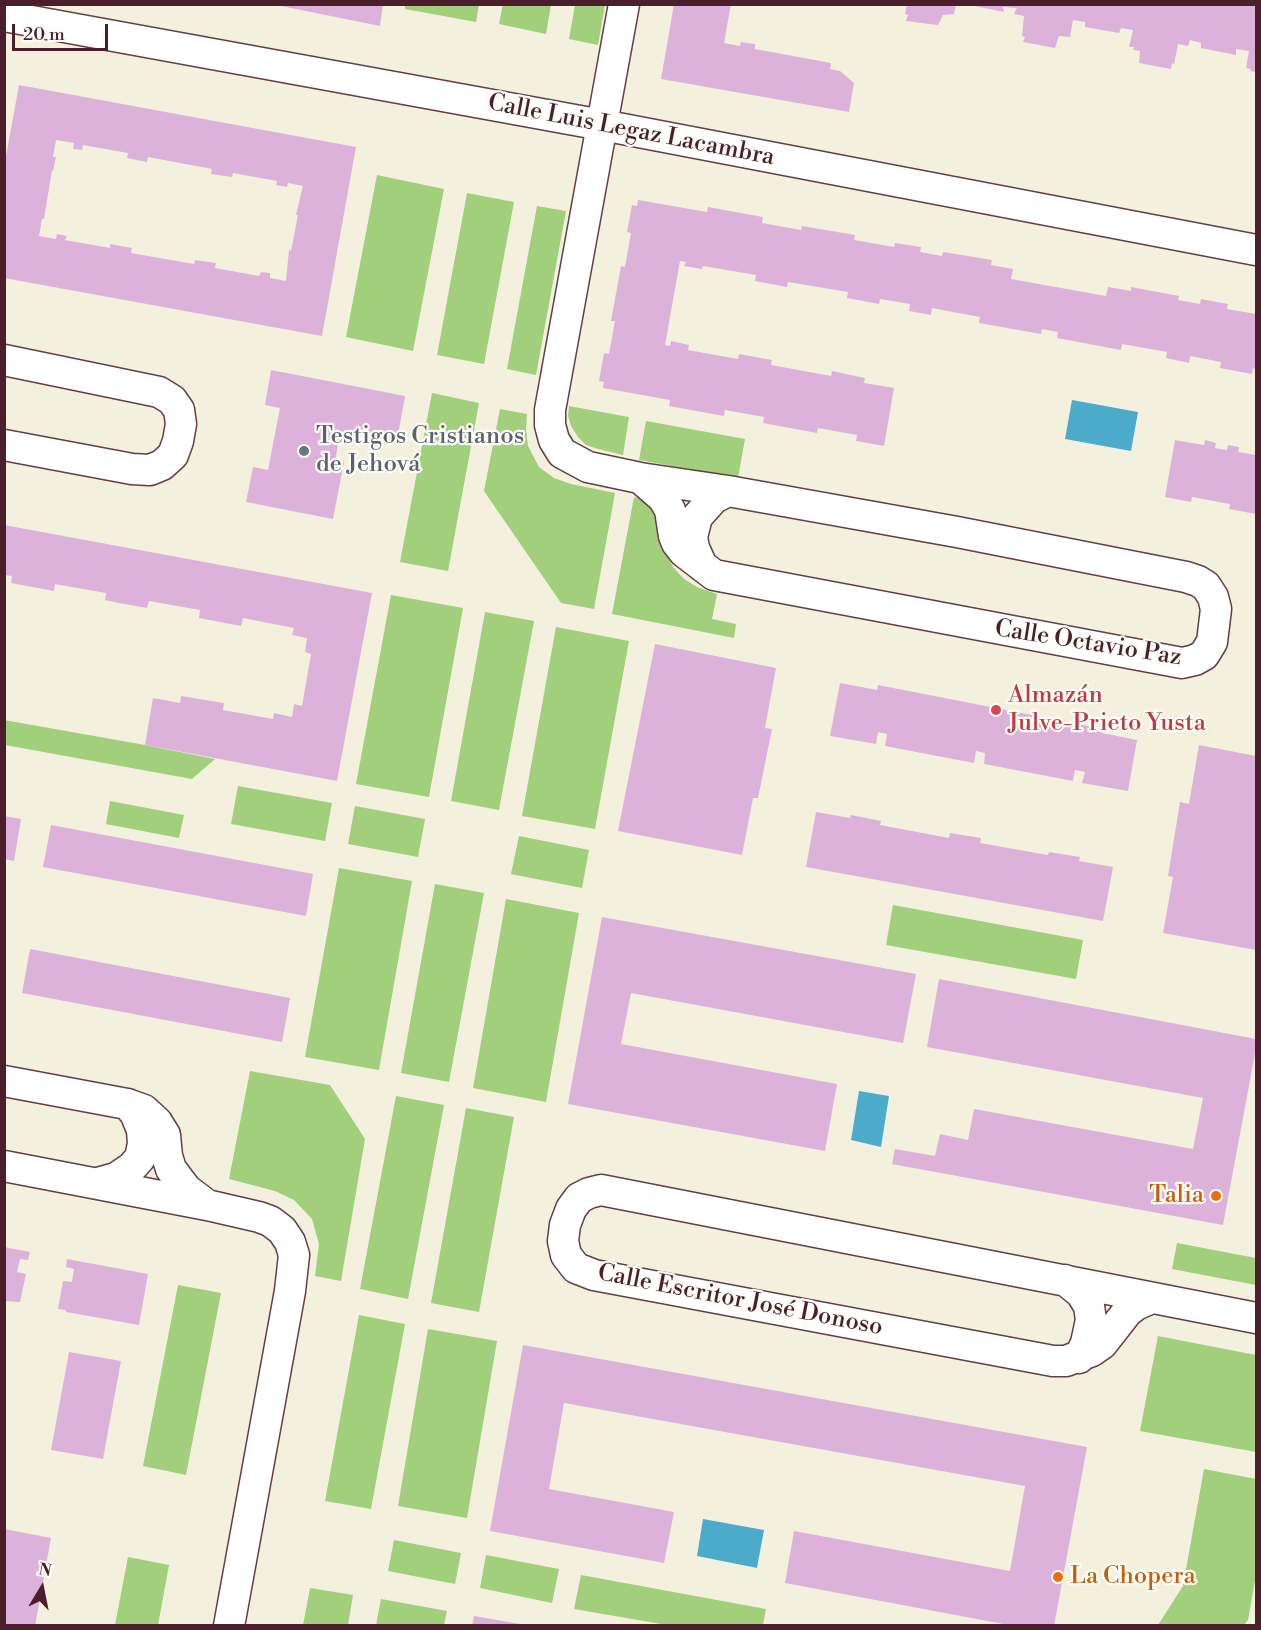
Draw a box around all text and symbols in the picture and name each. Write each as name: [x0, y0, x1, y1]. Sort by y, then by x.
scale bar: [15, 12, 111, 50]
text: 20 m: [23, 23, 65, 46]
street label: Calle Luis Legaz Lacambra: [485, 89, 777, 173]
place label: Testigos Cristianos de Jehová: [316, 423, 524, 479]
marker: Testigos Cristianos de Jehová: [297, 444, 311, 458]
street label: Calle Octavio Paz: [993, 615, 1183, 673]
place label: Almazán Julve-Prieto Yusta: [1008, 682, 1206, 738]
marker: Almazán Julve-Prieto Yusta: [989, 703, 1003, 717]
place label: Talia: [1149, 1182, 1204, 1210]
marker: Talia: [1209, 1189, 1223, 1203]
street label: Calle Escritor José Donoso: [595, 1259, 885, 1343]
north arrow: [12, 1558, 72, 1618]
text: N: [37, 1559, 53, 1581]
place label: La Chopera: [1070, 1563, 1196, 1591]
marker: La Chopera: [1051, 1570, 1065, 1584]

